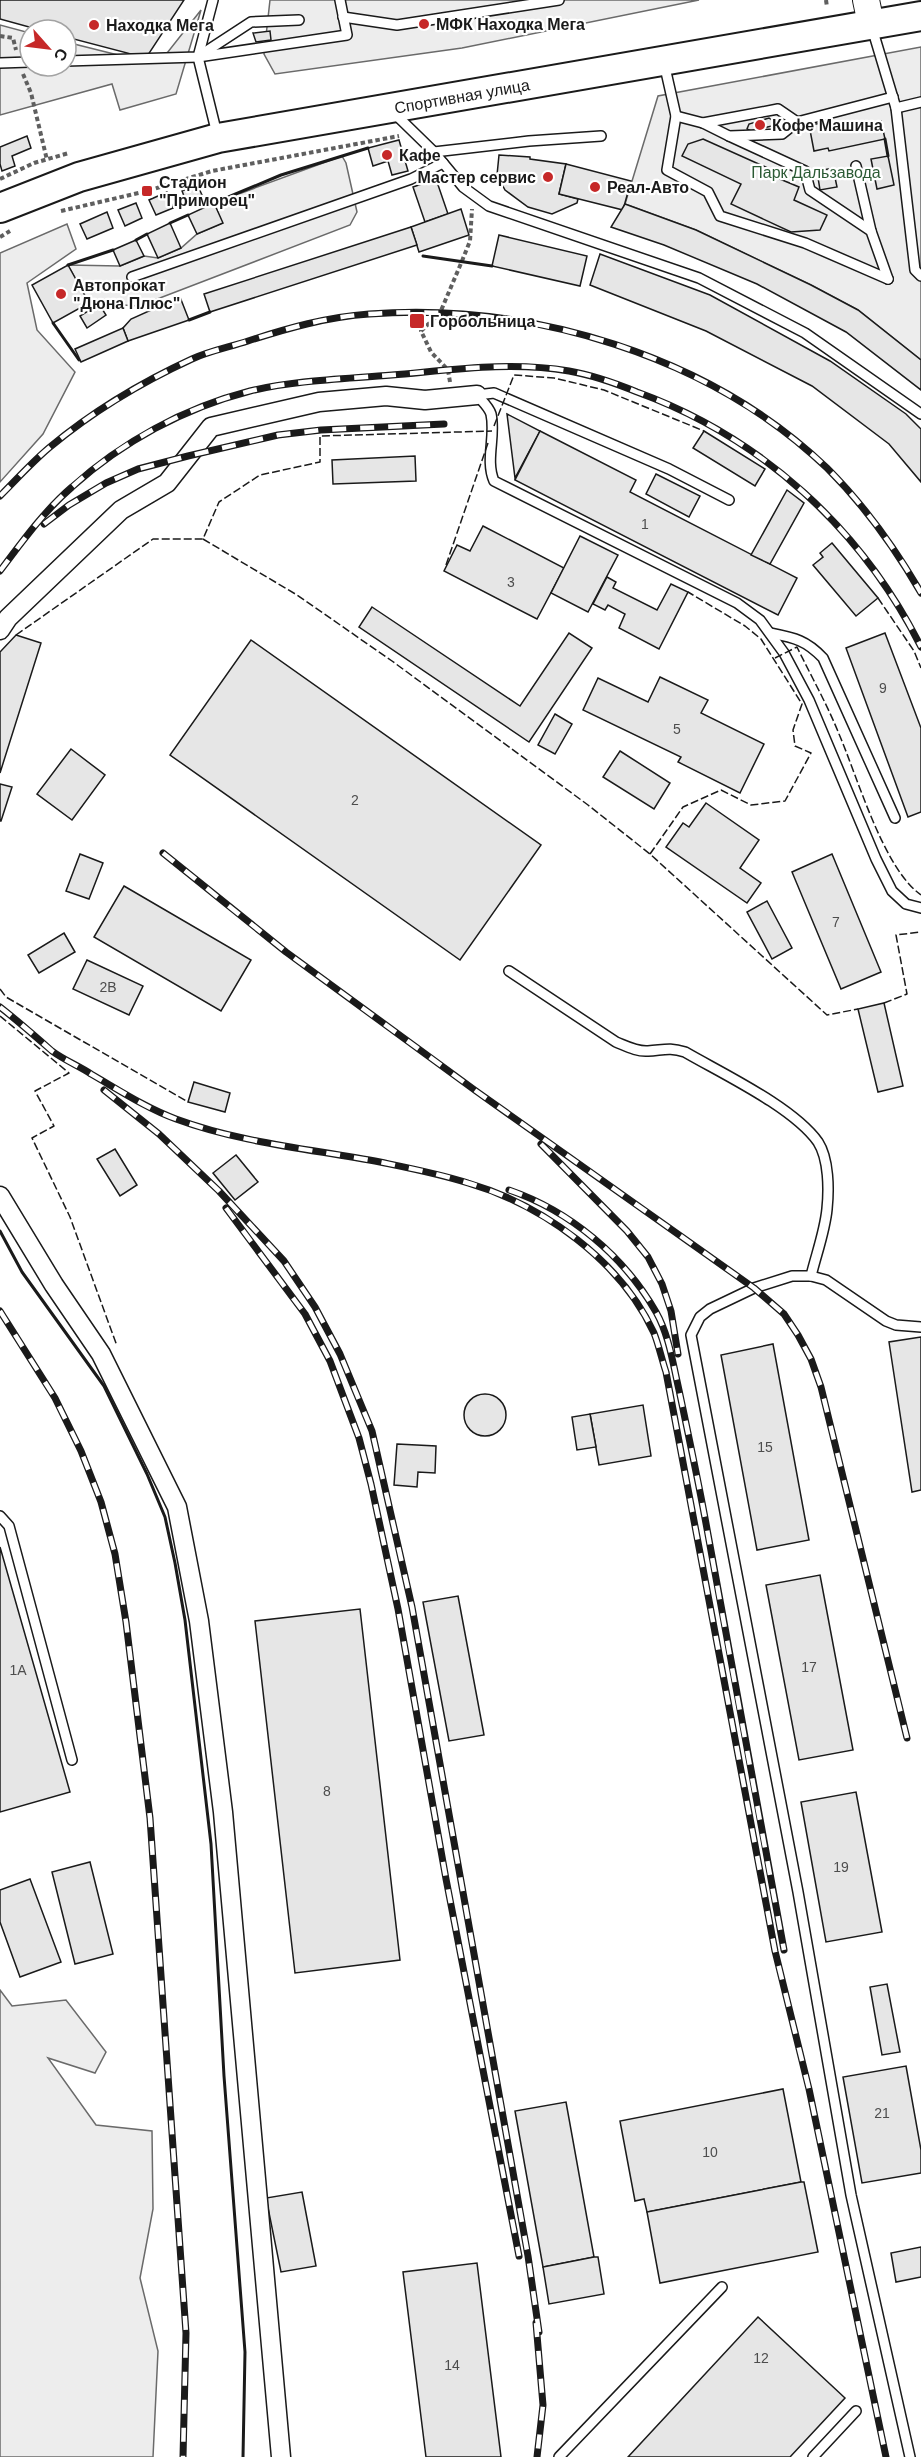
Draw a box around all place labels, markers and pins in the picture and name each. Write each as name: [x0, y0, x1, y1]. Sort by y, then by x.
place label: МФК Находка Мега: [436, 16, 585, 33]
place label: Находка Мега: [106, 17, 214, 34]
marker: МФК Находка Мега: [417, 17, 431, 31]
marker: Находка Мега: [87, 18, 101, 32]
place label: Кофе Машина: [772, 117, 883, 134]
marker: Кофе Машина: [753, 118, 767, 132]
place label: Кафе: [399, 147, 441, 164]
marker: Кафе: [380, 148, 394, 162]
place label: Мастер сервис: [418, 169, 536, 186]
marker: Мастер сервис: [541, 170, 555, 184]
place label: Стадион "Приморец": [159, 174, 255, 209]
place label: Реал-Авто: [607, 179, 689, 196]
marker: Реал-Авто: [588, 180, 602, 194]
marker: Стадион "Приморец": [140, 184, 154, 198]
place label: Автопрокат "Дюна Плюс": [73, 277, 180, 312]
marker: Автопрокат "Дюна Плюс": [54, 287, 68, 301]
marker: Горбольница: [408, 312, 426, 330]
place label: Горбольница: [430, 313, 536, 330]

